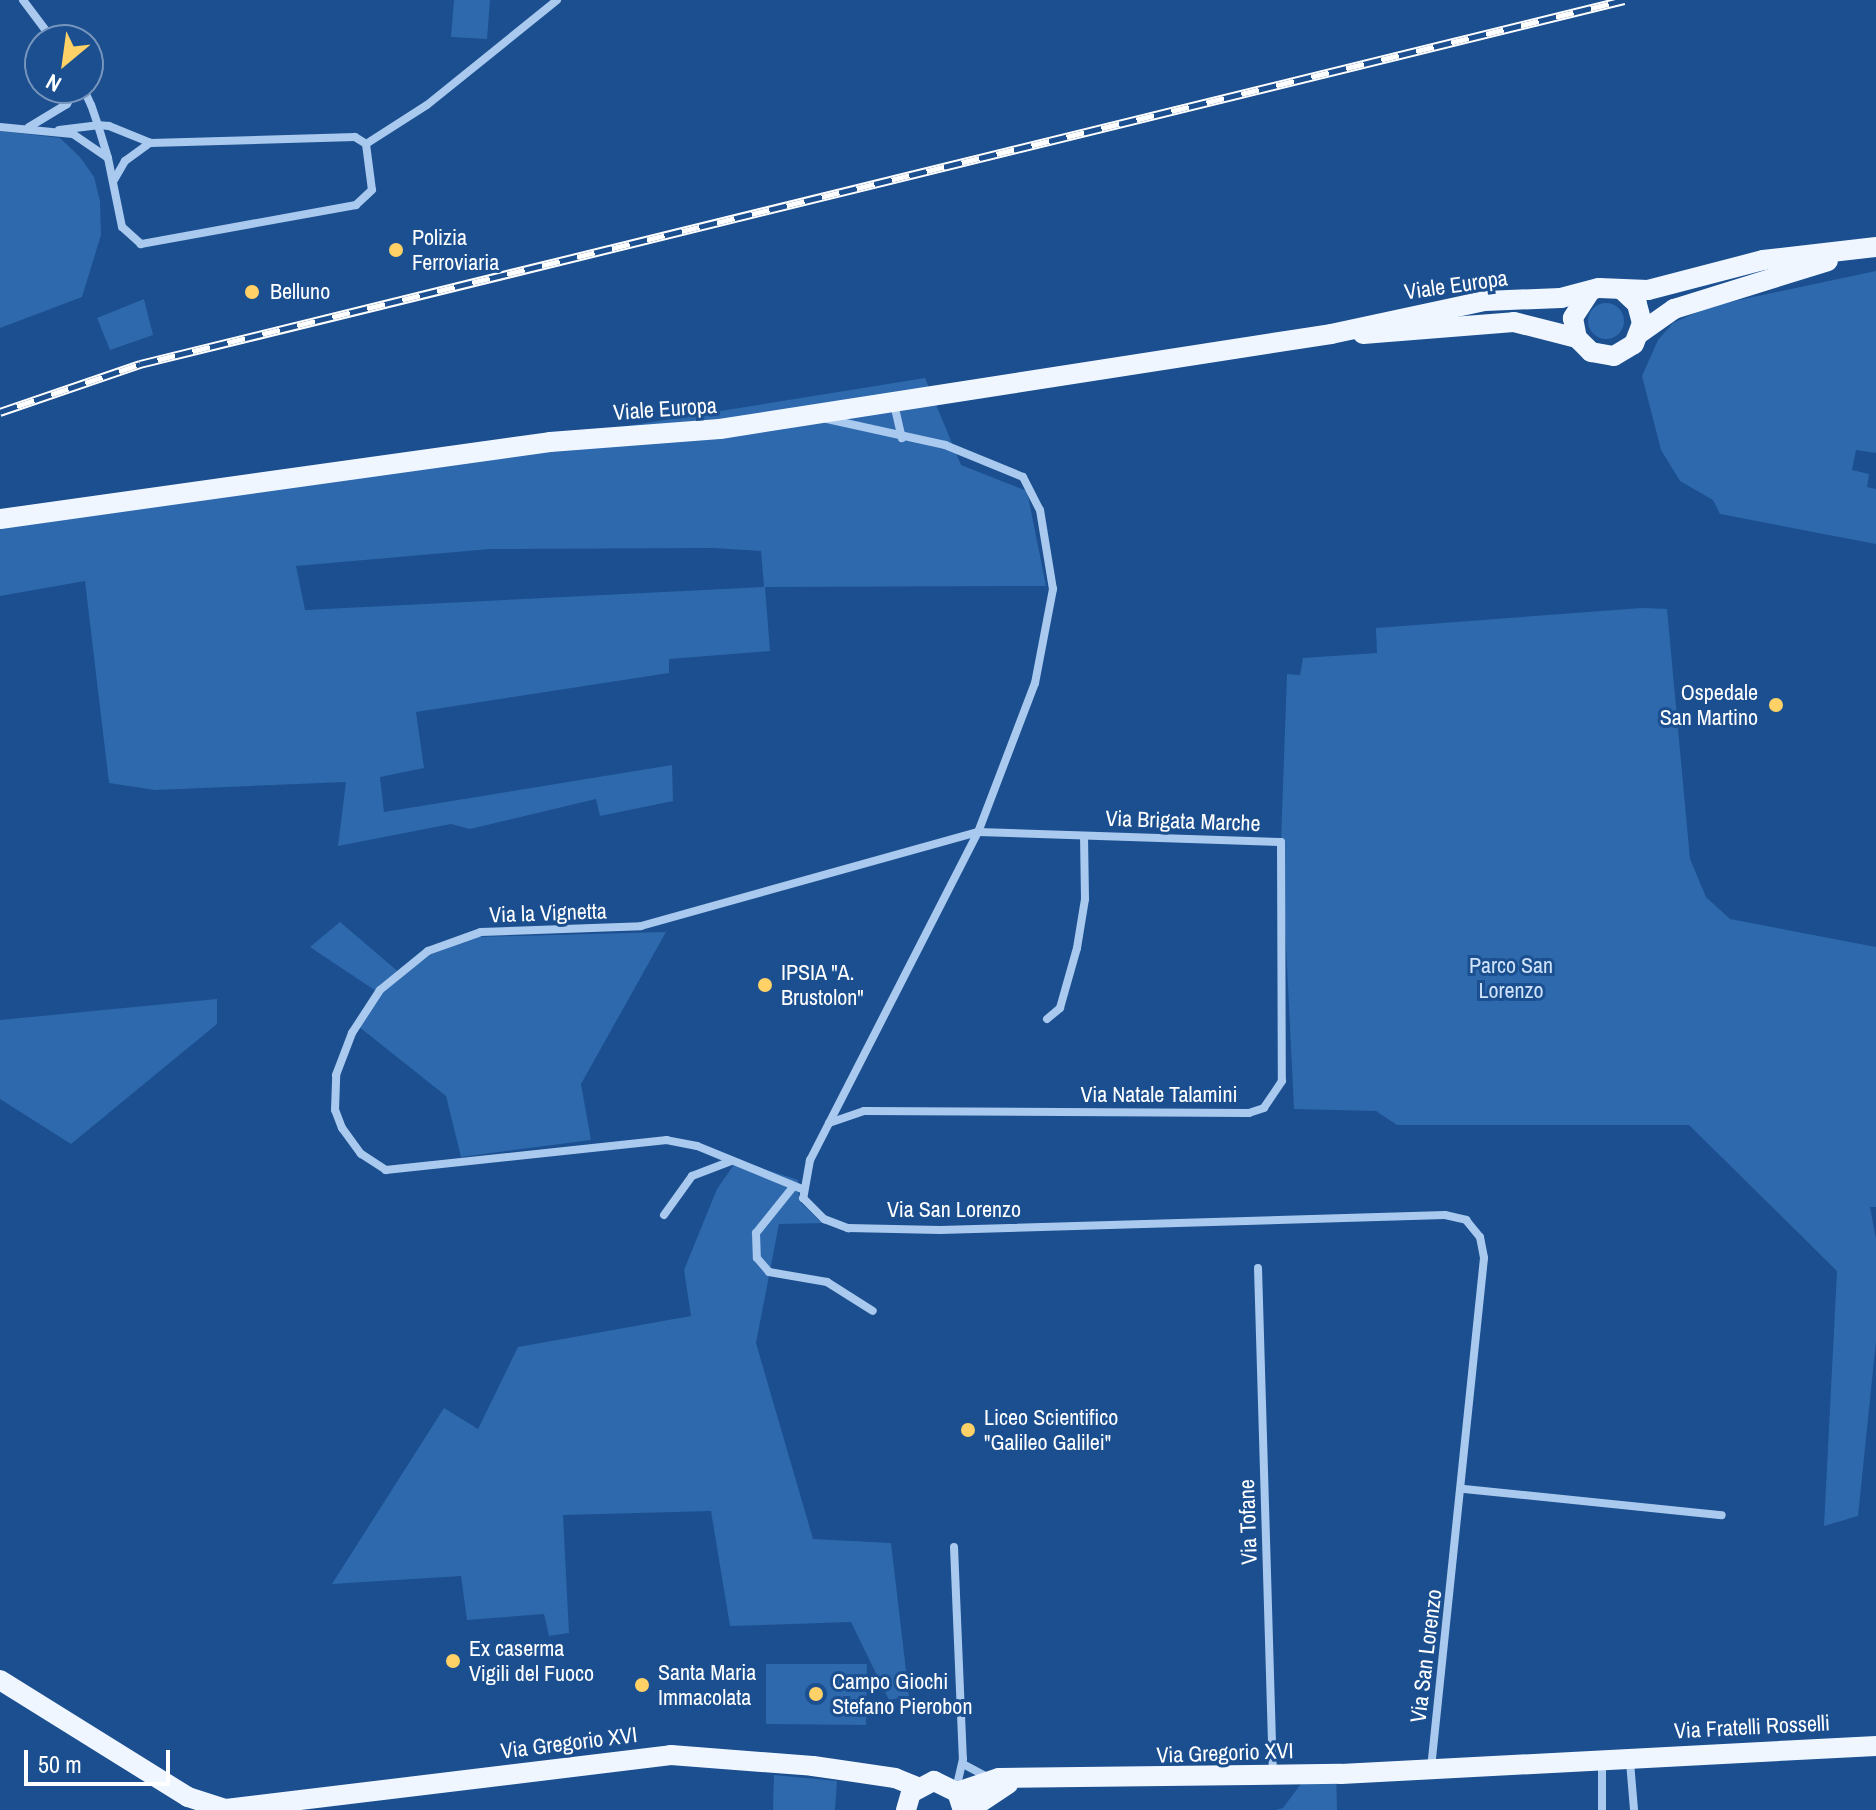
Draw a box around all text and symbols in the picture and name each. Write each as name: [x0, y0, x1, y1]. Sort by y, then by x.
north arrow: [24, 24, 104, 104]
text: N: [40, 67, 66, 100]
place label: Polizia Ferroviaria: [412, 224, 499, 276]
marker: Polizia Ferroviaria: [387, 241, 405, 259]
street label: Viale Europa: [1403, 265, 1509, 305]
place label: Belluno: [270, 279, 330, 305]
marker: Belluno: [241, 281, 263, 303]
street label: Viale Europa: [612, 392, 718, 426]
place label: Ospedale San Martino: [1660, 679, 1758, 730]
marker: Ospedale San Martino: [1765, 694, 1787, 716]
street label: Via Brigata Marche: [1105, 805, 1261, 837]
street label: Via la Vignetta: [489, 898, 607, 928]
park label: Parco San Lorenzo: [1469, 952, 1553, 1004]
place label: IPSIA "A. Brustolon": [781, 959, 864, 1010]
marker: IPSIA "A. Brustolon": [756, 976, 774, 994]
street label: Via Natale Talamini: [1080, 1082, 1238, 1108]
street label: Via San Lorenzo: [887, 1197, 1021, 1223]
place label: Liceo Scientifico "Galileo Galilei": [984, 1404, 1118, 1456]
marker: Liceo Scientifico "Galileo Galilei": [959, 1421, 977, 1439]
street label: Via Tofane: [1233, 1479, 1263, 1565]
street label: Via San Lorenzo: [1405, 1588, 1447, 1724]
place label: Ex caserma Vigili del Fuoco: [469, 1635, 594, 1686]
marker: Ex caserma Vigili del Fuoco: [444, 1652, 462, 1670]
place label: Santa Maria Immacolata: [658, 1659, 756, 1710]
place label: Campo Giochi Stefano Pierobon: [832, 1668, 972, 1720]
marker: Santa Maria Immacolata: [633, 1676, 651, 1694]
marker: Campo Giochi Stefano Pierobon: [807, 1685, 825, 1703]
street label: Via Fratelli Rosselli: [1673, 1710, 1831, 1744]
street label: Via Gregorio XVI: [499, 1722, 639, 1764]
scale bar: [28, 1734, 174, 1784]
street label: Via Gregorio XVI: [1156, 1737, 1294, 1769]
text: 50 m: [38, 1748, 82, 1780]

